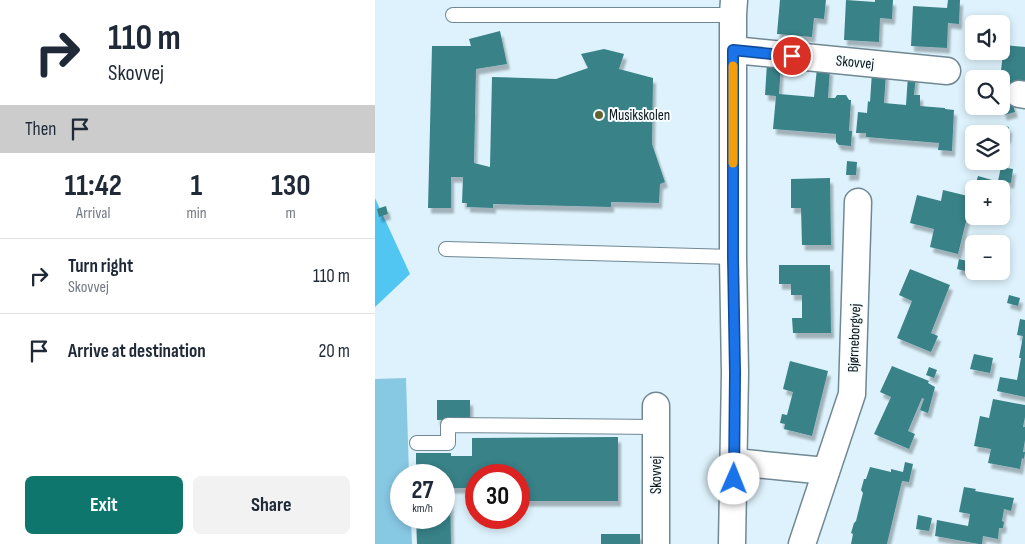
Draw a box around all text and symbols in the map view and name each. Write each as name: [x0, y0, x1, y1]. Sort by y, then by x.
map controls: [965, 15, 1010, 280]
button: sound: [965, 15, 1010, 60]
text: 110 m: [108, 17, 181, 60]
icon: right: [25, 20, 90, 85]
pin: [771, 35, 813, 77]
icon: arrive: [778, 42, 806, 70]
street label: Skovvej: [835, 51, 875, 74]
text: Skovvej: [108, 60, 164, 87]
button: search: [965, 70, 1010, 115]
place label: Musikskolen: [609, 106, 670, 125]
marker: Musikskolen: [593, 109, 605, 121]
icon: arrive: [66, 115, 94, 143]
text: Then: [25, 118, 56, 141]
button: layers: [965, 125, 1010, 170]
text: 11:42: [65, 168, 122, 204]
text: 1: [191, 168, 202, 204]
text: 130: [271, 168, 310, 204]
button: +: [965, 180, 1010, 225]
text: Arrival: [76, 204, 110, 223]
text: min: [186, 204, 207, 223]
text: m: [286, 204, 296, 223]
button: −: [965, 235, 1010, 280]
text: Turn right: [68, 255, 133, 278]
icon: right: [25, 262, 53, 290]
text: 110 m: [313, 265, 350, 288]
text: Skovvej: [68, 278, 109, 297]
street label: Bjørneborgvej: [844, 303, 865, 373]
icon: arrive: [25, 337, 53, 365]
text: Arrive at destination: [68, 340, 206, 363]
text: 20 m: [318, 340, 350, 363]
position arrow: [707, 452, 759, 504]
street label: Skovvej: [647, 456, 666, 494]
speed limit sign: 30: [465, 464, 530, 529]
text: 27: [412, 475, 433, 506]
button: Exit: [25, 476, 183, 534]
button: Share: [193, 476, 350, 534]
text: km/h: [412, 501, 433, 516]

